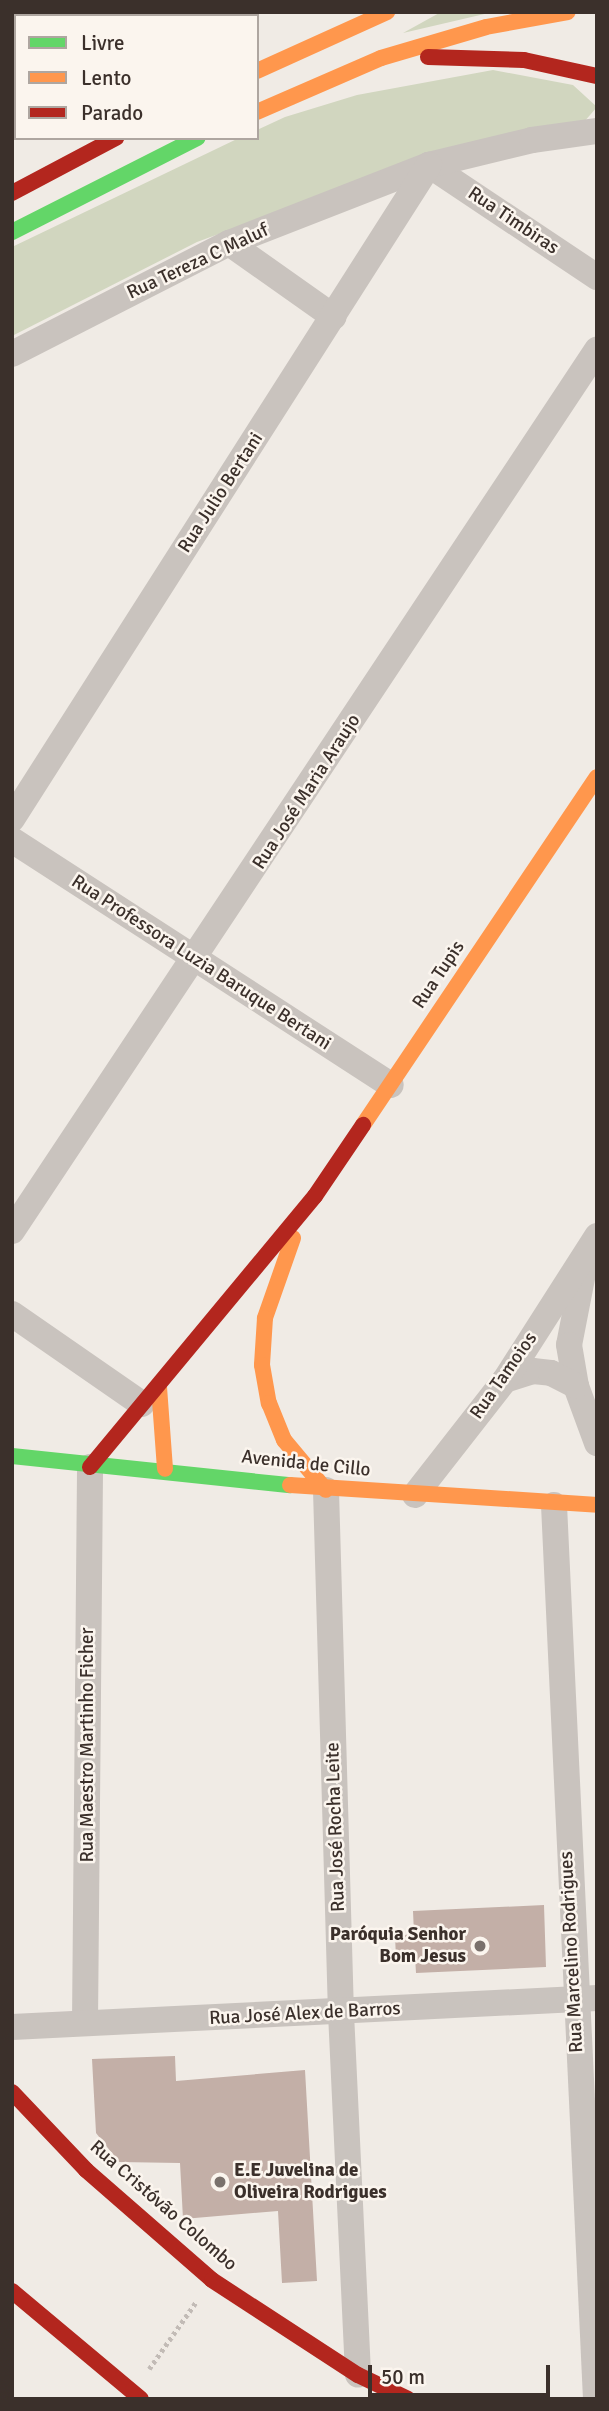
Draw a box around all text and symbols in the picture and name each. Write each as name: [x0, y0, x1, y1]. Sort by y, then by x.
legend: [14, 14, 259, 140]
text: Livre: [81, 30, 124, 56]
text: Lento: [81, 65, 131, 91]
text: Parado: [81, 100, 143, 126]
street label: Rua Timbiras: [463, 182, 563, 260]
street label: Rua Tereza C Maluf: [124, 219, 272, 305]
street label: Rua Julio Bertani: [174, 429, 268, 557]
street label: Rua José Maria Araujo: [248, 710, 366, 874]
street label: Rua Professora Luzia Baruque Bertani: [67, 870, 335, 1056]
street label: Rua Tupis: [408, 937, 470, 1013]
street label: Rua Tamoios: [466, 1328, 542, 1424]
street label: Avenida de Cillo: [240, 1446, 372, 1482]
street label: Rua Maestro Martinho Ficher: [77, 1627, 99, 1863]
street label: Rua José Rocha Leite: [322, 1742, 350, 1912]
street label: Rua Marcelino Rodrigues: [555, 1851, 589, 2053]
place label: Paróquia Senhor Bom Jesus: [330, 1924, 466, 1968]
marker: Paróquia Senhor Bom Jesus: [472, 1938, 488, 1954]
street label: Rua José Alex de Barros: [209, 1998, 401, 2030]
street label: Rua Cristóvão Colombo: [85, 2136, 241, 2276]
place label: E.E Juvelina de Oliveira Rodrigues: [234, 2160, 387, 2204]
marker: E.E Juvelina de Oliveira Rodrigues: [212, 2174, 228, 2190]
scale bar: [371, 2352, 553, 2396]
text: 50 m: [381, 2364, 425, 2390]

